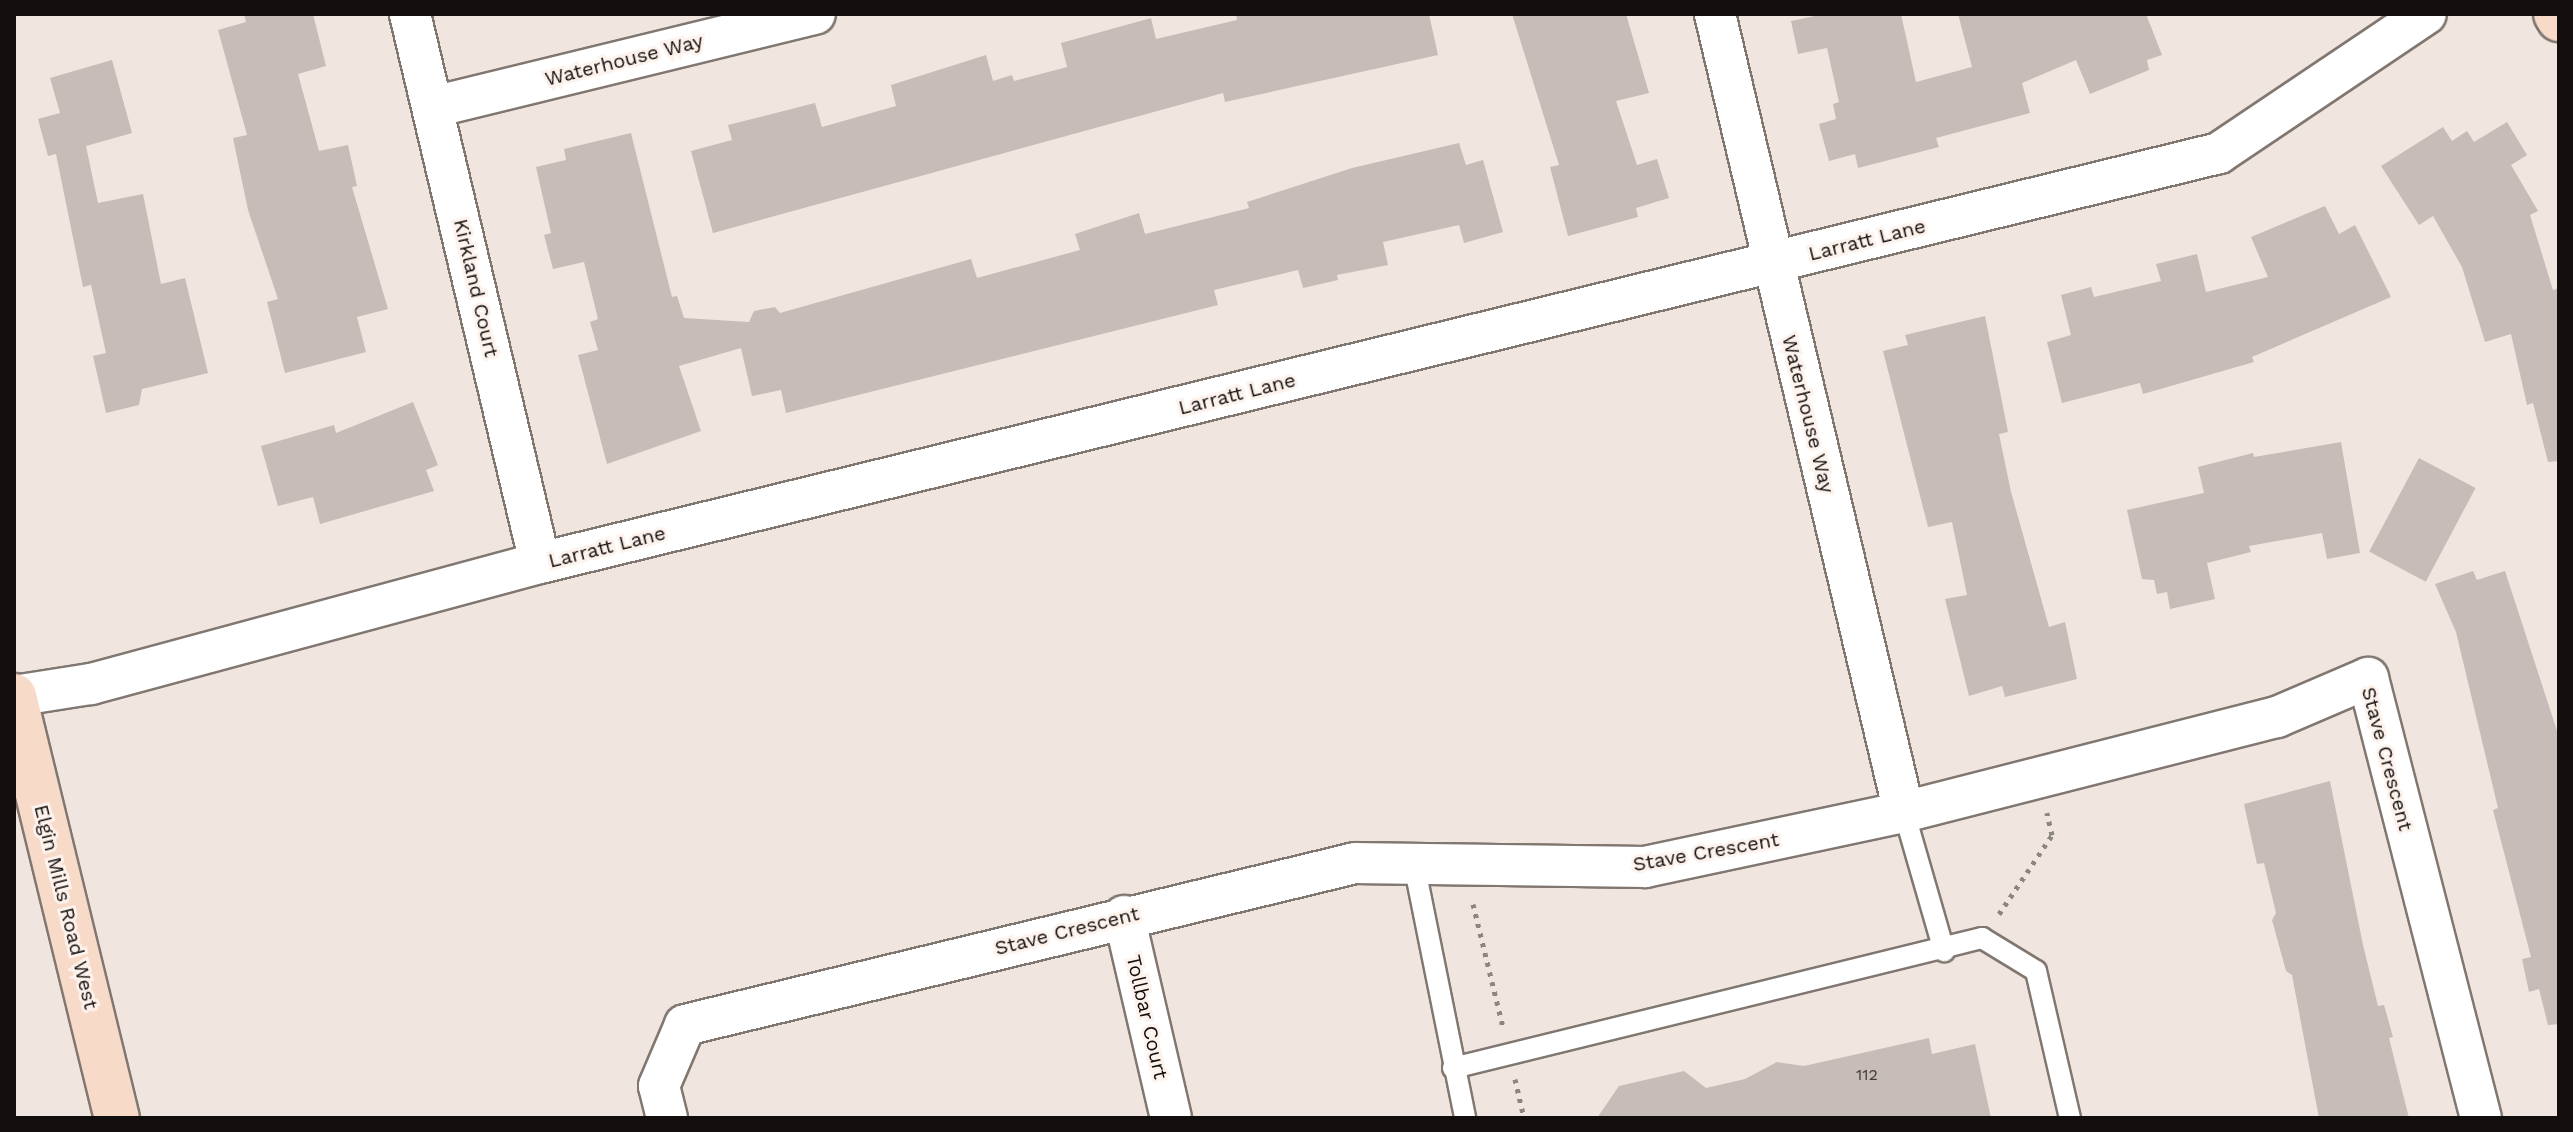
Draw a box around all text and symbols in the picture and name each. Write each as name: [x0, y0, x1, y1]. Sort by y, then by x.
street label: Waterhouse Way: [542, 29, 706, 91]
street label: Larratt Lane: [1806, 214, 1928, 266]
street label: Kirkland Court: [448, 217, 504, 359]
street label: Waterhouse Way: [1777, 332, 1839, 496]
street label: Larratt Lane: [1176, 368, 1298, 420]
street label: Larratt Lane: [546, 521, 668, 573]
street label: Stave Crescent: [2356, 684, 2418, 834]
street label: Elgin Mills Road West: [29, 802, 103, 1012]
street label: Stave Crescent: [1631, 827, 1781, 877]
street label: Stave Crescent: [992, 901, 1142, 961]
street label: Tollbar Court: [1121, 952, 1173, 1082]
house number: 112: [1856, 1065, 1878, 1085]

